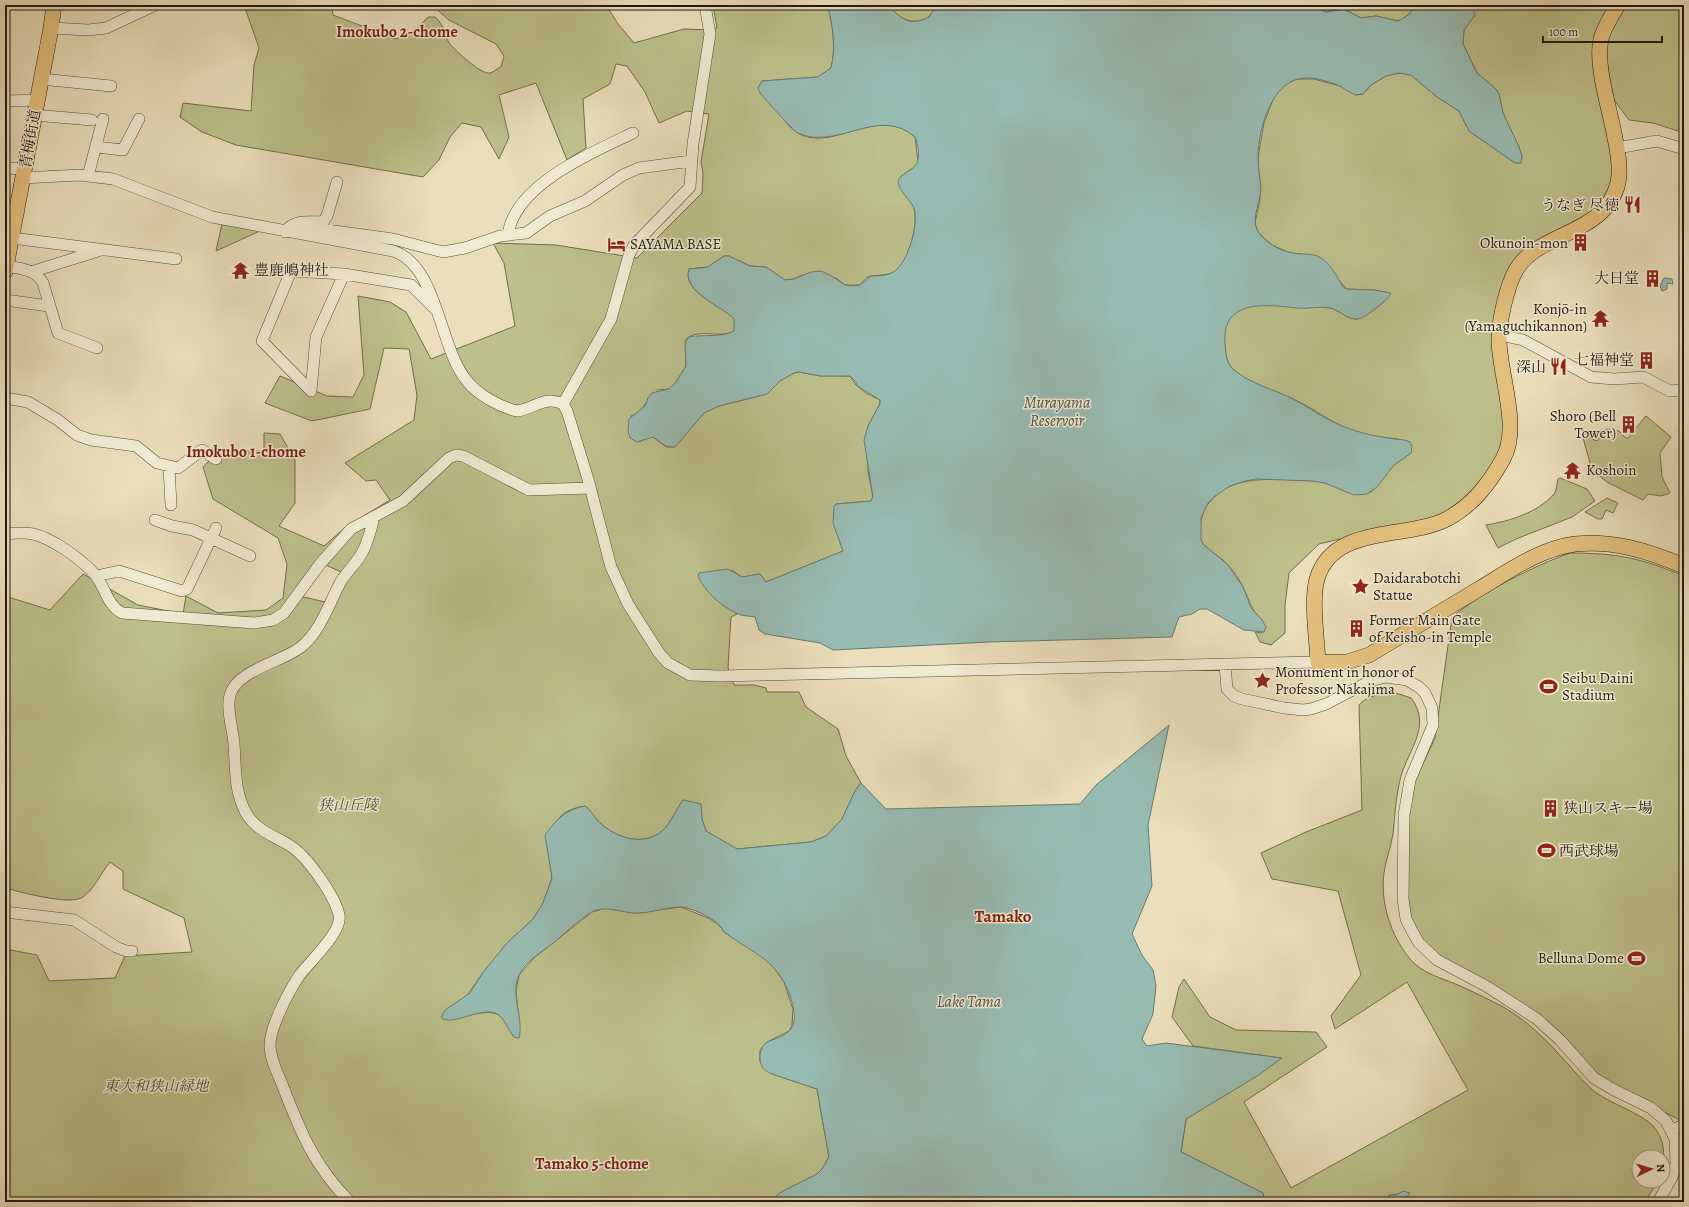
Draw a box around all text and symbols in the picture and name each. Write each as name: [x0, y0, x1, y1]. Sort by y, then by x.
scale bar: [1543, 18, 1662, 44]
district label: Imokubo 2-chome: [336, 21, 458, 43]
text: 100 m: [1549, 24, 1578, 40]
street label: 青梅街道: [15, 108, 45, 170]
place label: うなぎ 尽徳: [1541, 195, 1619, 215]
restaurant icon: うなぎ 尽徳: [1622, 195, 1642, 215]
place label: Okunoin-mon: [1480, 233, 1568, 253]
building icon: Okunoin-mon: [1571, 233, 1591, 253]
hotel icon: SAYAMA BASE: [607, 234, 627, 254]
place label: SAYAMA BASE: [630, 234, 721, 254]
temple icon: 豊鹿嶋神社: [231, 260, 251, 280]
place label: 豊鹿嶋神社: [254, 260, 329, 280]
place label: 大日堂: [1594, 268, 1639, 288]
building icon: 大日堂: [1642, 268, 1662, 288]
place label: Konjō-in (Yamaguchikannon): [1465, 299, 1587, 336]
temple icon: Konjō-in (Yamaguchikannon): [1590, 308, 1610, 328]
place label: 七福神堂: [1574, 350, 1634, 370]
building icon: 七福神堂: [1637, 350, 1657, 370]
place label: 深山: [1516, 357, 1546, 377]
restaurant icon: 深山: [1549, 357, 1569, 377]
water label: Murayama Reservoir: [1024, 392, 1091, 432]
place label: Shoro (Bell Tower): [1550, 406, 1616, 443]
building icon: Shoro (Bell Tower): [1619, 415, 1639, 435]
district label: Imokubo 1-chome: [186, 441, 306, 463]
temple icon: Koshoin: [1563, 460, 1583, 480]
place label: Koshoin: [1586, 460, 1636, 480]
place label: Daidarabotchi Statue: [1373, 568, 1461, 605]
place icon: Daidarabotchi Statue: [1350, 577, 1370, 597]
place label: Former Main Gate of Keisho-in Temple: [1369, 610, 1492, 647]
building icon: Former Main Gate of Keisho-in Temple: [1346, 619, 1366, 639]
place label: Monument in honor of Professor Nakajima: [1275, 662, 1416, 699]
place label: Seibu Daini Stadium: [1562, 668, 1634, 705]
place icon: Monument in honor of Professor Nakajima: [1252, 671, 1272, 691]
sports icon: Seibu Daini Stadium: [1539, 677, 1559, 697]
park label: 狭山丘陵: [318, 795, 380, 815]
building icon: 狭山スキー場: [1540, 798, 1560, 818]
place label: 狭山スキー場: [1563, 798, 1653, 818]
sports icon: 西武球場: [1536, 841, 1556, 861]
place label: 西武球場: [1559, 841, 1619, 861]
district label: Tamako: [975, 905, 1032, 928]
place label: Belluna Dome: [1538, 948, 1624, 968]
sports icon: Belluna Dome: [1627, 948, 1647, 968]
water label: Lake Tama: [937, 991, 1002, 1013]
park label: 東大和狭山緑地: [103, 1076, 210, 1096]
north arrow: [1631, 1149, 1671, 1189]
district label: Tamako 5-chome: [535, 1153, 649, 1175]
text: N: [1653, 1164, 1668, 1173]

